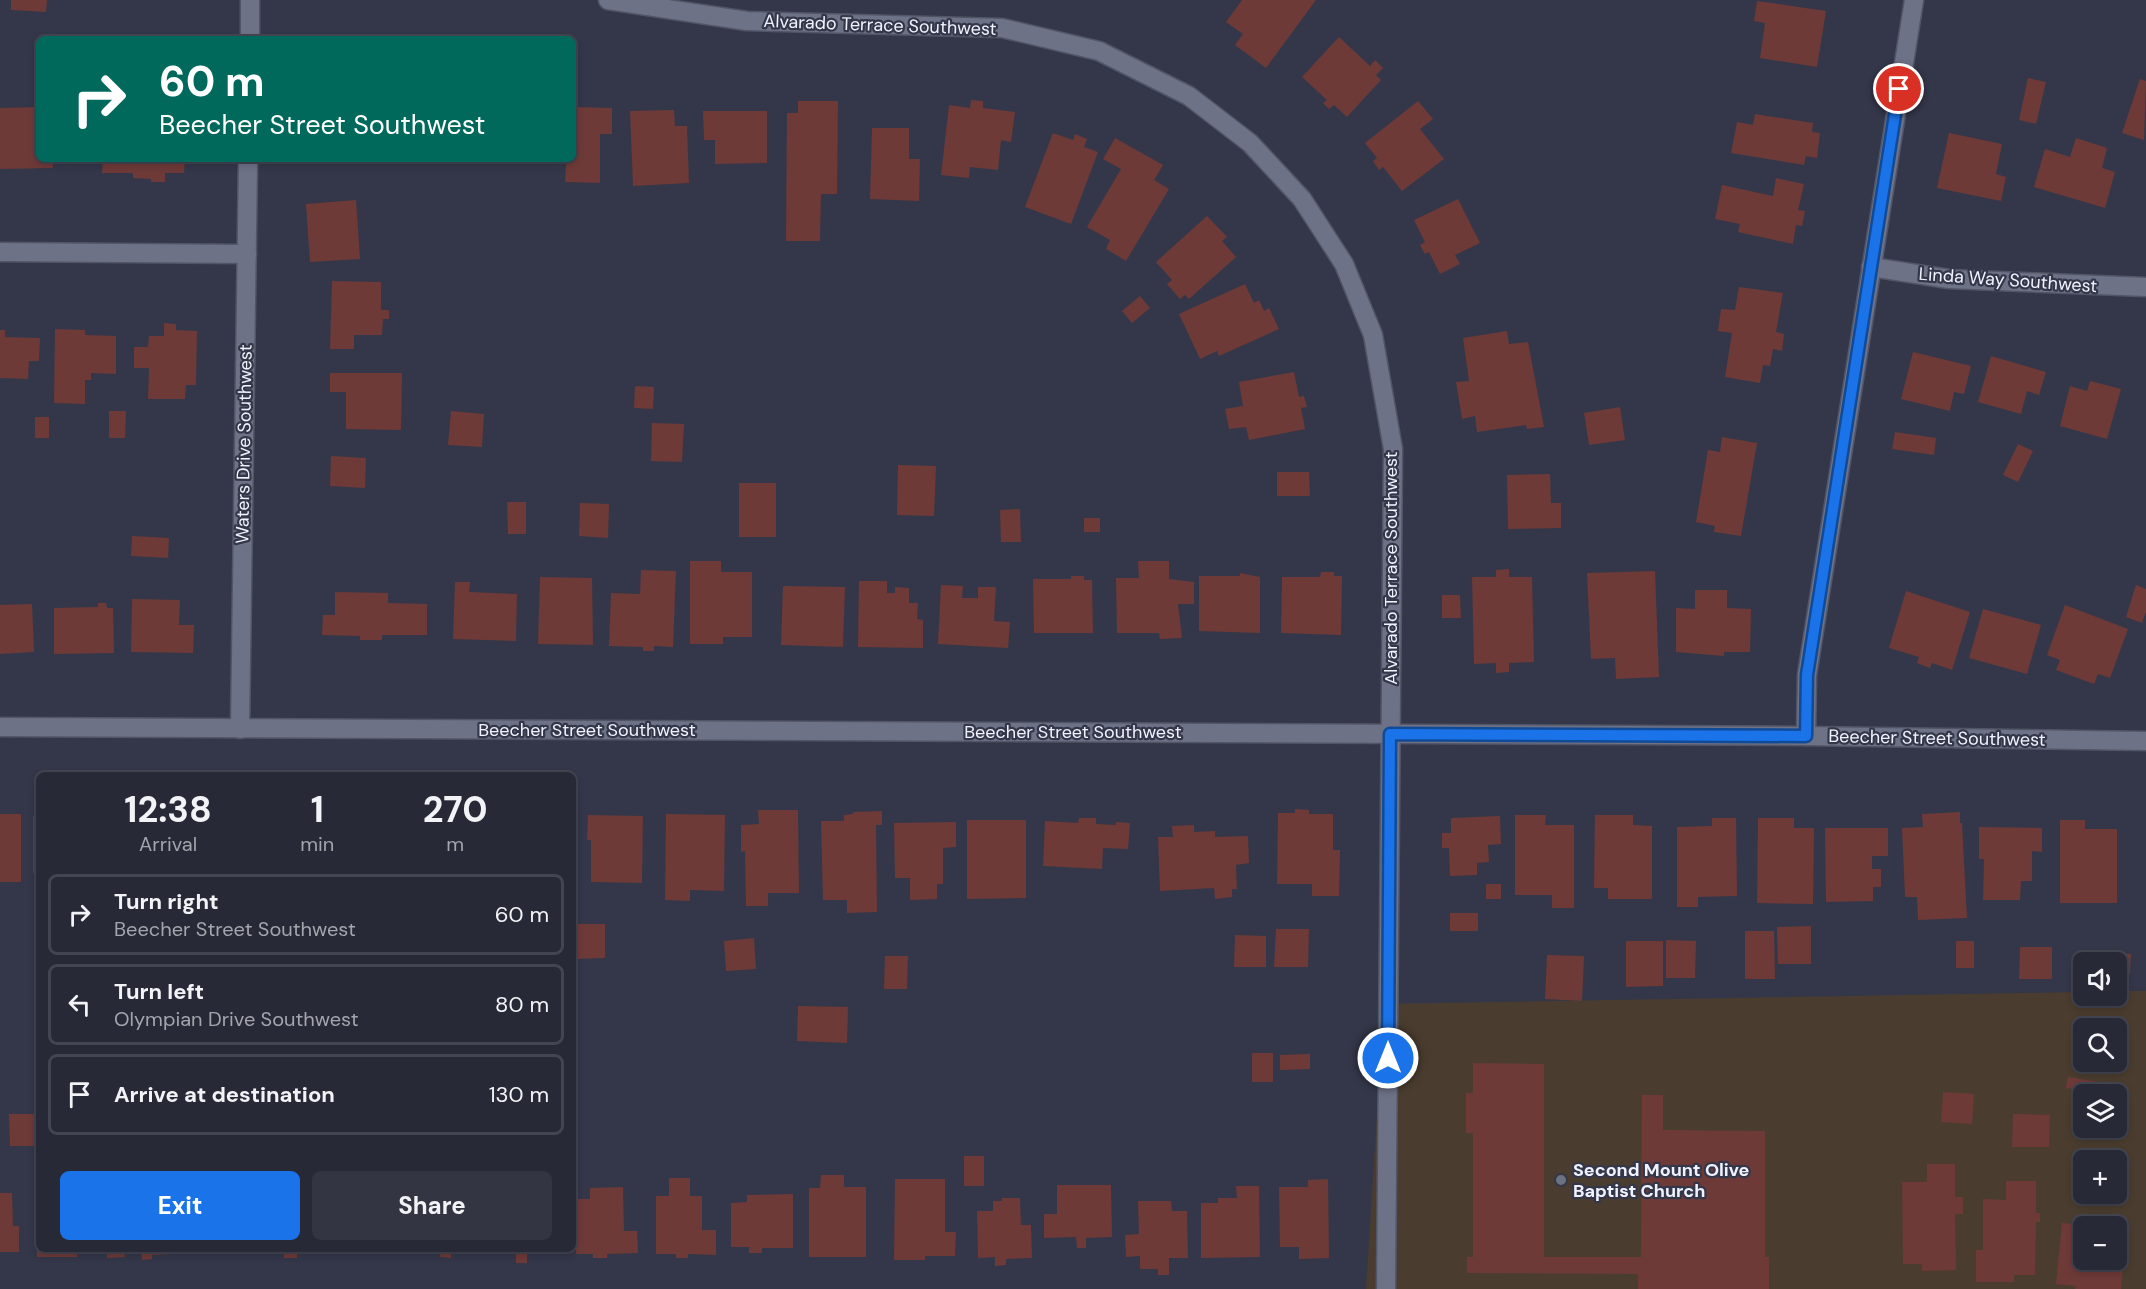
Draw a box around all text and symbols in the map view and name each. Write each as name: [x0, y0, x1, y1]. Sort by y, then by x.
street label: Alvarado Terrace Southwest: [763, 9, 997, 41]
text: 60 m: [159, 54, 265, 109]
icon: right: [60, 60, 138, 138]
pin: [1873, 63, 1924, 114]
icon: arrive: [1882, 72, 1915, 105]
text: Beecher Street Southwest: [159, 107, 485, 142]
street label: Linda Way Southwest: [1918, 262, 2098, 298]
street label: Waters Drive Southwest: [230, 344, 258, 544]
street label: Alvarado Terrace Southwest: [1379, 451, 1403, 685]
street label: Beecher Street Southwest: [478, 718, 696, 742]
street label: Beecher Street Southwest: [964, 720, 1182, 744]
street label: Beecher Street Southwest: [1828, 724, 2046, 752]
text: 12:38: [124, 786, 212, 833]
text: 1: [311, 786, 324, 833]
text: 270: [423, 786, 488, 833]
text: Arrival: [139, 831, 197, 857]
text: min: [300, 831, 334, 857]
text: m: [446, 831, 464, 857]
text: Turn right: [114, 887, 219, 916]
icon: right: [63, 898, 96, 931]
text: 60 m: [495, 900, 549, 929]
text: Beecher Street Southwest: [114, 916, 356, 942]
map controls: [2073, 952, 2127, 1270]
button: sound: [2073, 952, 2127, 1006]
text: Turn left: [114, 977, 204, 1006]
icon: left: [63, 988, 96, 1021]
text: 80 m: [495, 990, 549, 1019]
text: Olympian Drive Southwest: [114, 1006, 359, 1032]
button: search: [2073, 1018, 2127, 1072]
position arrow: [1356, 1026, 1420, 1090]
icon: arrive: [63, 1078, 96, 1111]
text: Arrive at destination: [114, 1080, 335, 1109]
text: 130 m: [489, 1080, 549, 1109]
button: layers: [2073, 1084, 2127, 1138]
button: +: [2073, 1150, 2127, 1204]
place label: Second Mount Olive Baptist Church: [1573, 1158, 1749, 1203]
button: Exit: [60, 1171, 300, 1240]
button: Share: [312, 1171, 552, 1240]
marker: Second Mount Olive Baptist Church: [1554, 1173, 1568, 1187]
button: −: [2073, 1216, 2127, 1270]

